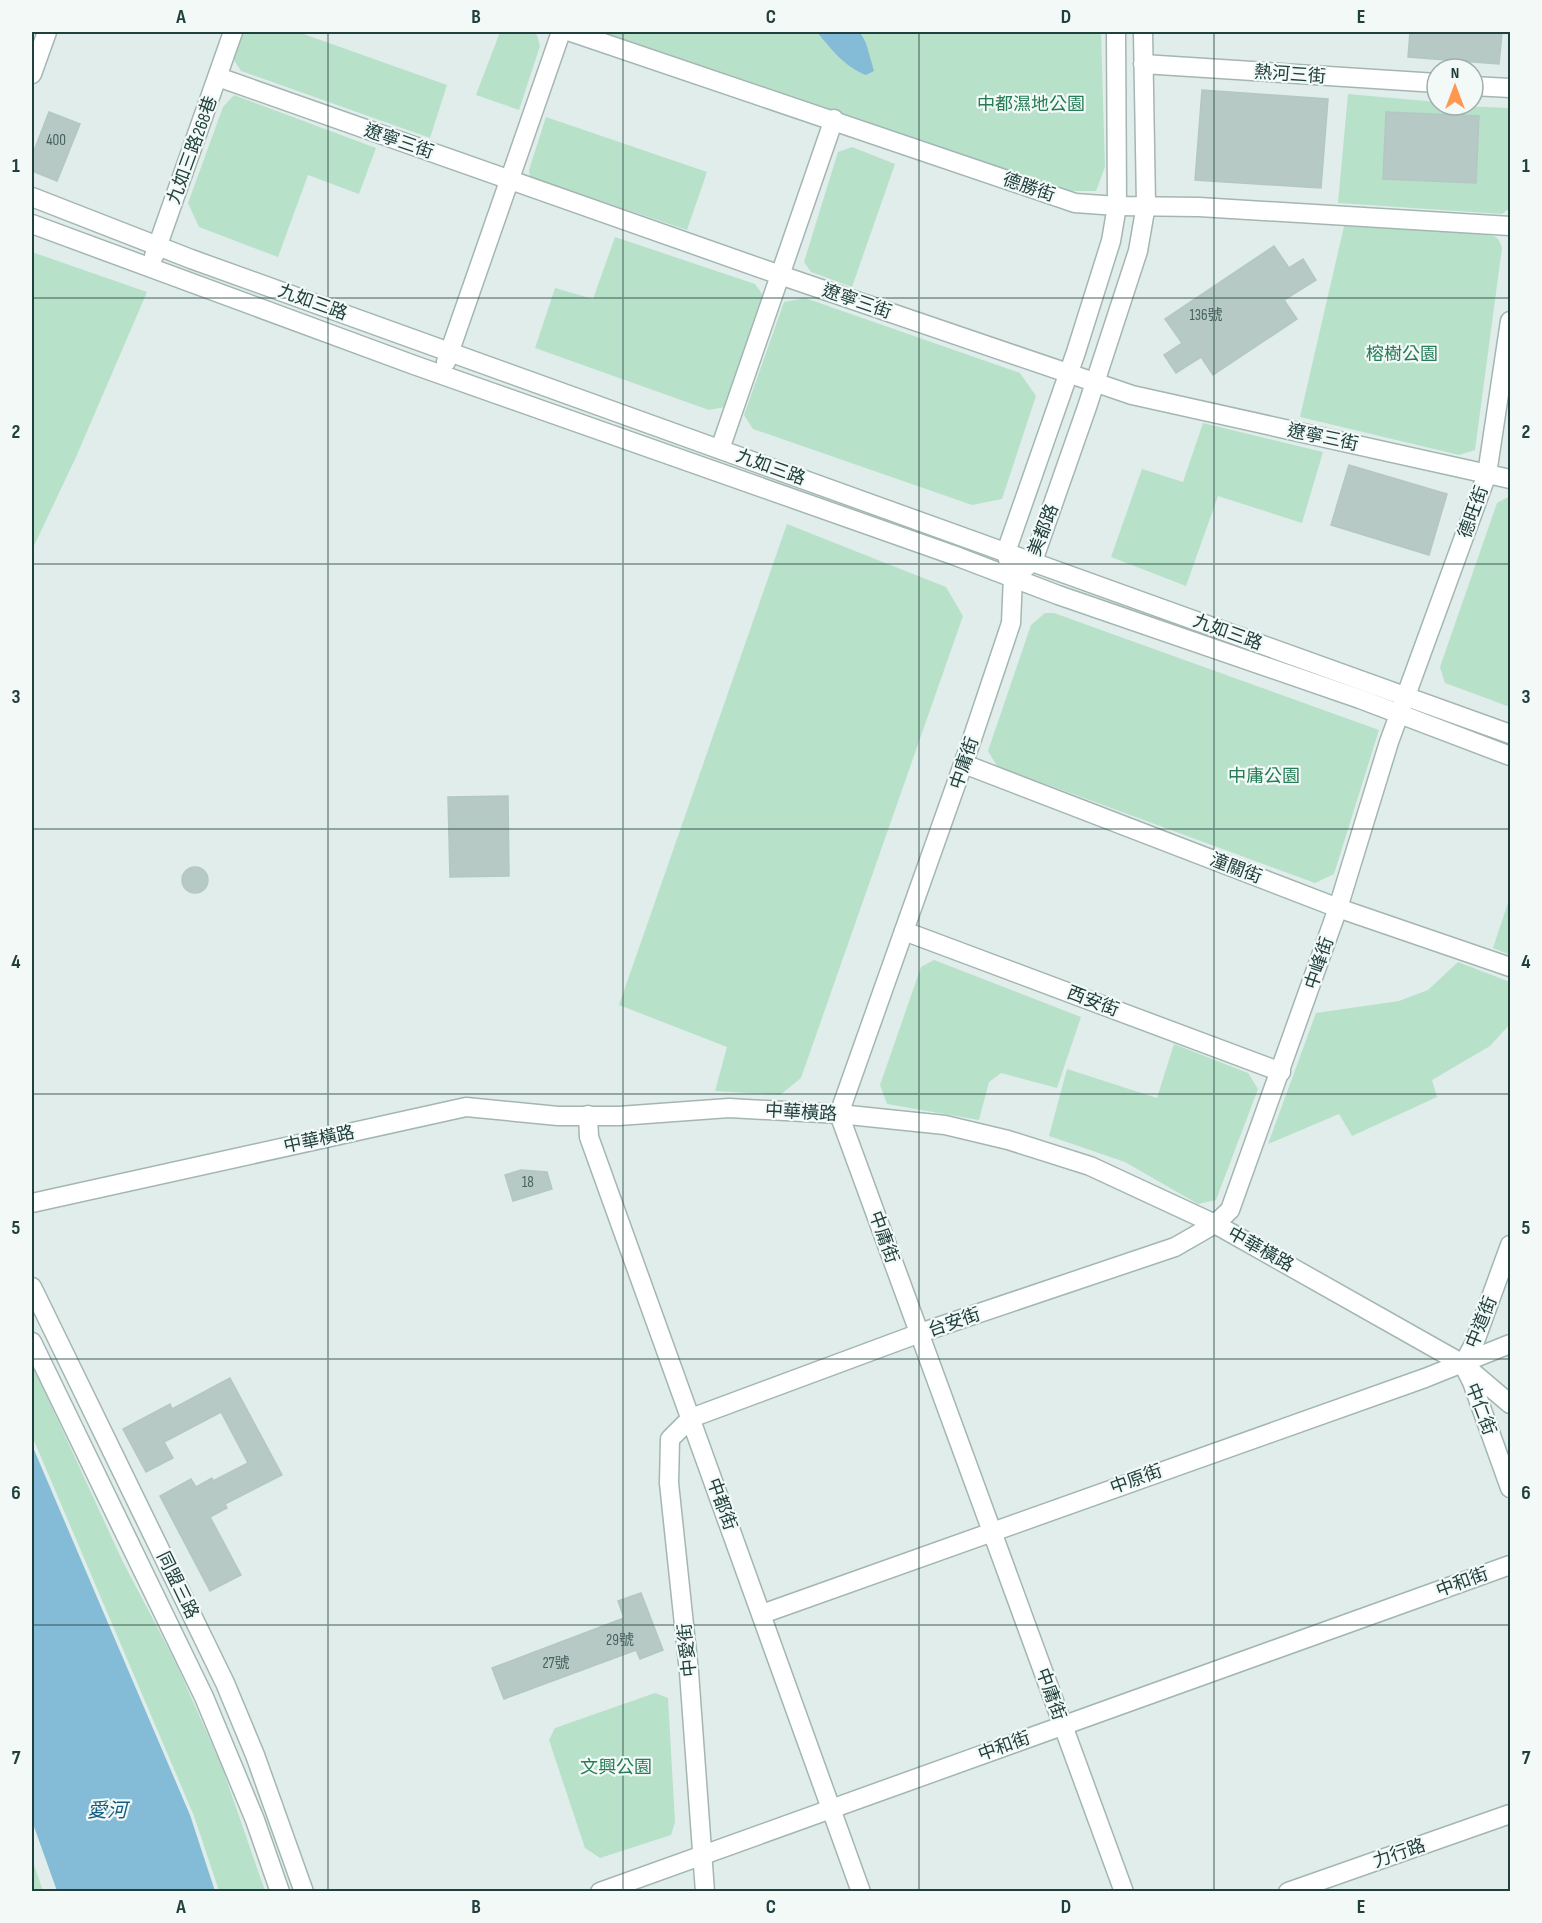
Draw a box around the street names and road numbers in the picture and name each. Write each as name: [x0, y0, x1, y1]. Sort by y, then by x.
street label: 熱河三街: [1253, 62, 1327, 87]
street label: 九如三路268巷: [163, 93, 222, 207]
street label: 遼寧三街: [361, 120, 436, 163]
street label: 德勝街: [1000, 169, 1058, 206]
street label: 九如三路: [275, 280, 350, 325]
street label: 遼寧三街: [819, 280, 894, 323]
street label: 遼寧三街: [1285, 420, 1360, 455]
street label: 九如三路: [733, 445, 808, 490]
street label: 德旺街: [1454, 483, 1493, 541]
street label: 美都路: [1024, 501, 1063, 559]
street label: 九如三路: [1190, 610, 1265, 655]
street label: 中庸街: [946, 734, 983, 792]
street label: 潼關街: [1207, 849, 1265, 888]
street label: 中峰街: [1301, 934, 1338, 992]
street label: 西安街: [1064, 982, 1122, 1021]
street label: 中華橫路: [764, 1100, 837, 1125]
street label: 中華橫路: [282, 1122, 357, 1157]
street label: 中庸街: [864, 1208, 903, 1266]
street label: 中華橫路: [1224, 1223, 1297, 1276]
street label: 中道街: [1462, 1293, 1501, 1351]
street label: 台安街: [925, 1304, 983, 1341]
street label: 中仁街: [1461, 1380, 1500, 1438]
street label: 中原街: [1107, 1460, 1165, 1499]
street label: 中都街: [702, 1475, 741, 1533]
street label: 同盟三路: [152, 1548, 203, 1622]
street label: 中和街: [1433, 1563, 1491, 1602]
street label: 中愛街: [674, 1622, 701, 1678]
street label: 中庸街: [1031, 1665, 1070, 1723]
street label: 中和街: [975, 1727, 1033, 1766]
street label: 力行路: [1370, 1835, 1428, 1872]

